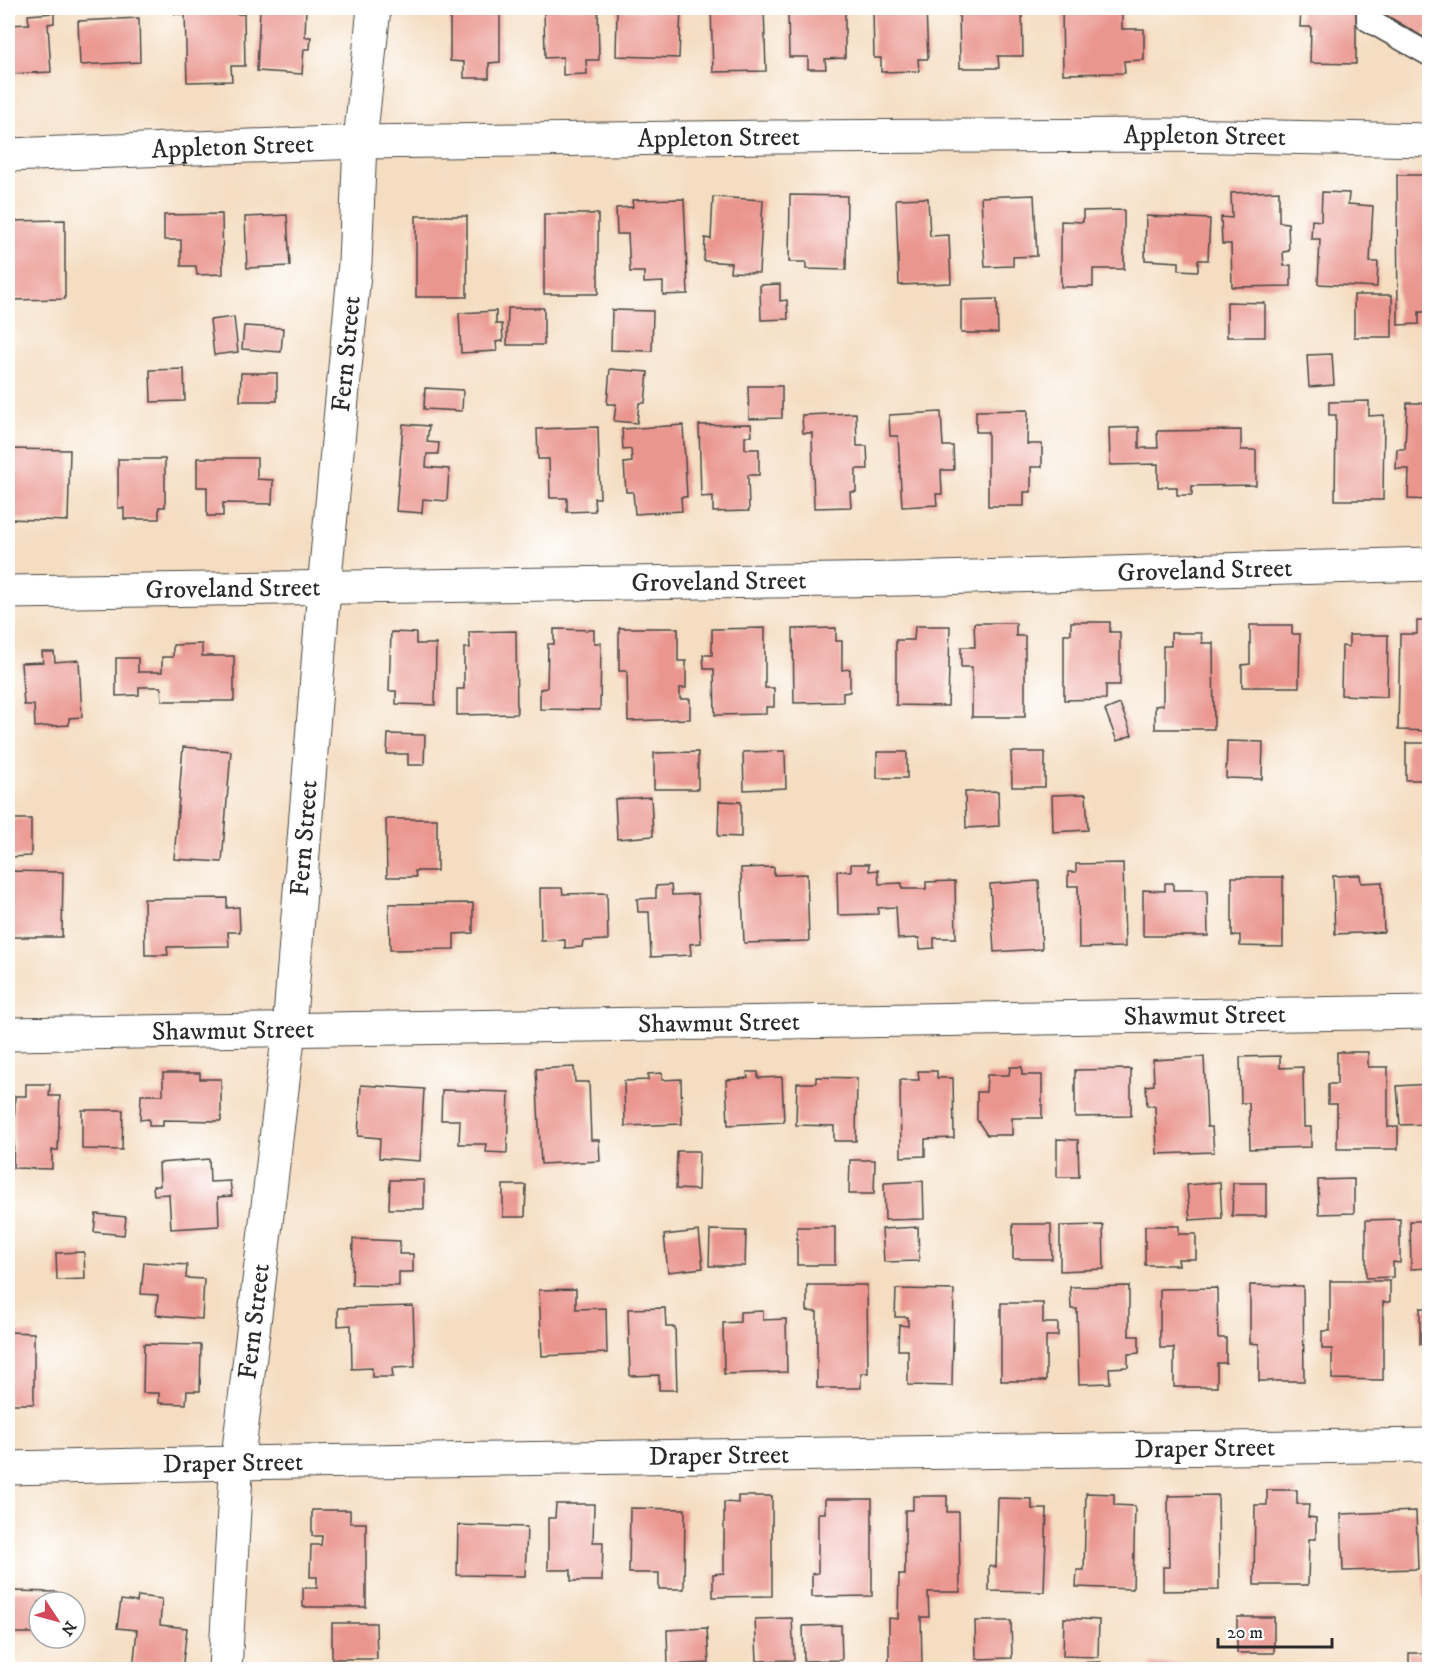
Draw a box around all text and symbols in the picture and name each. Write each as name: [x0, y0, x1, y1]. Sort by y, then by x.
street label: Appleton Street: [1123, 118, 1286, 154]
street label: Appleton Street: [637, 120, 800, 155]
street label: Appleton Street: [151, 127, 315, 166]
street label: Fern Street: [324, 294, 368, 413]
street label: Groveland Street: [1117, 551, 1293, 589]
street label: Groveland Street: [631, 564, 807, 599]
street label: Groveland Street: [145, 571, 321, 606]
street label: Fern Street: [283, 779, 325, 897]
street label: Shawmut Street: [1123, 998, 1286, 1033]
street label: Shawmut Street: [638, 1005, 800, 1041]
street label: Shawmut Street: [152, 1013, 314, 1048]
street label: Fern Street: [231, 1262, 278, 1381]
street label: Draper Street: [1134, 1431, 1275, 1466]
street label: Draper Street: [648, 1438, 789, 1473]
street label: Draper Street: [162, 1446, 304, 1481]
north arrow: [27, 1590, 87, 1650]
scale bar: [1218, 1611, 1332, 1649]
text: N: [56, 1617, 80, 1639]
text: 20 m: [1227, 1622, 1263, 1644]

